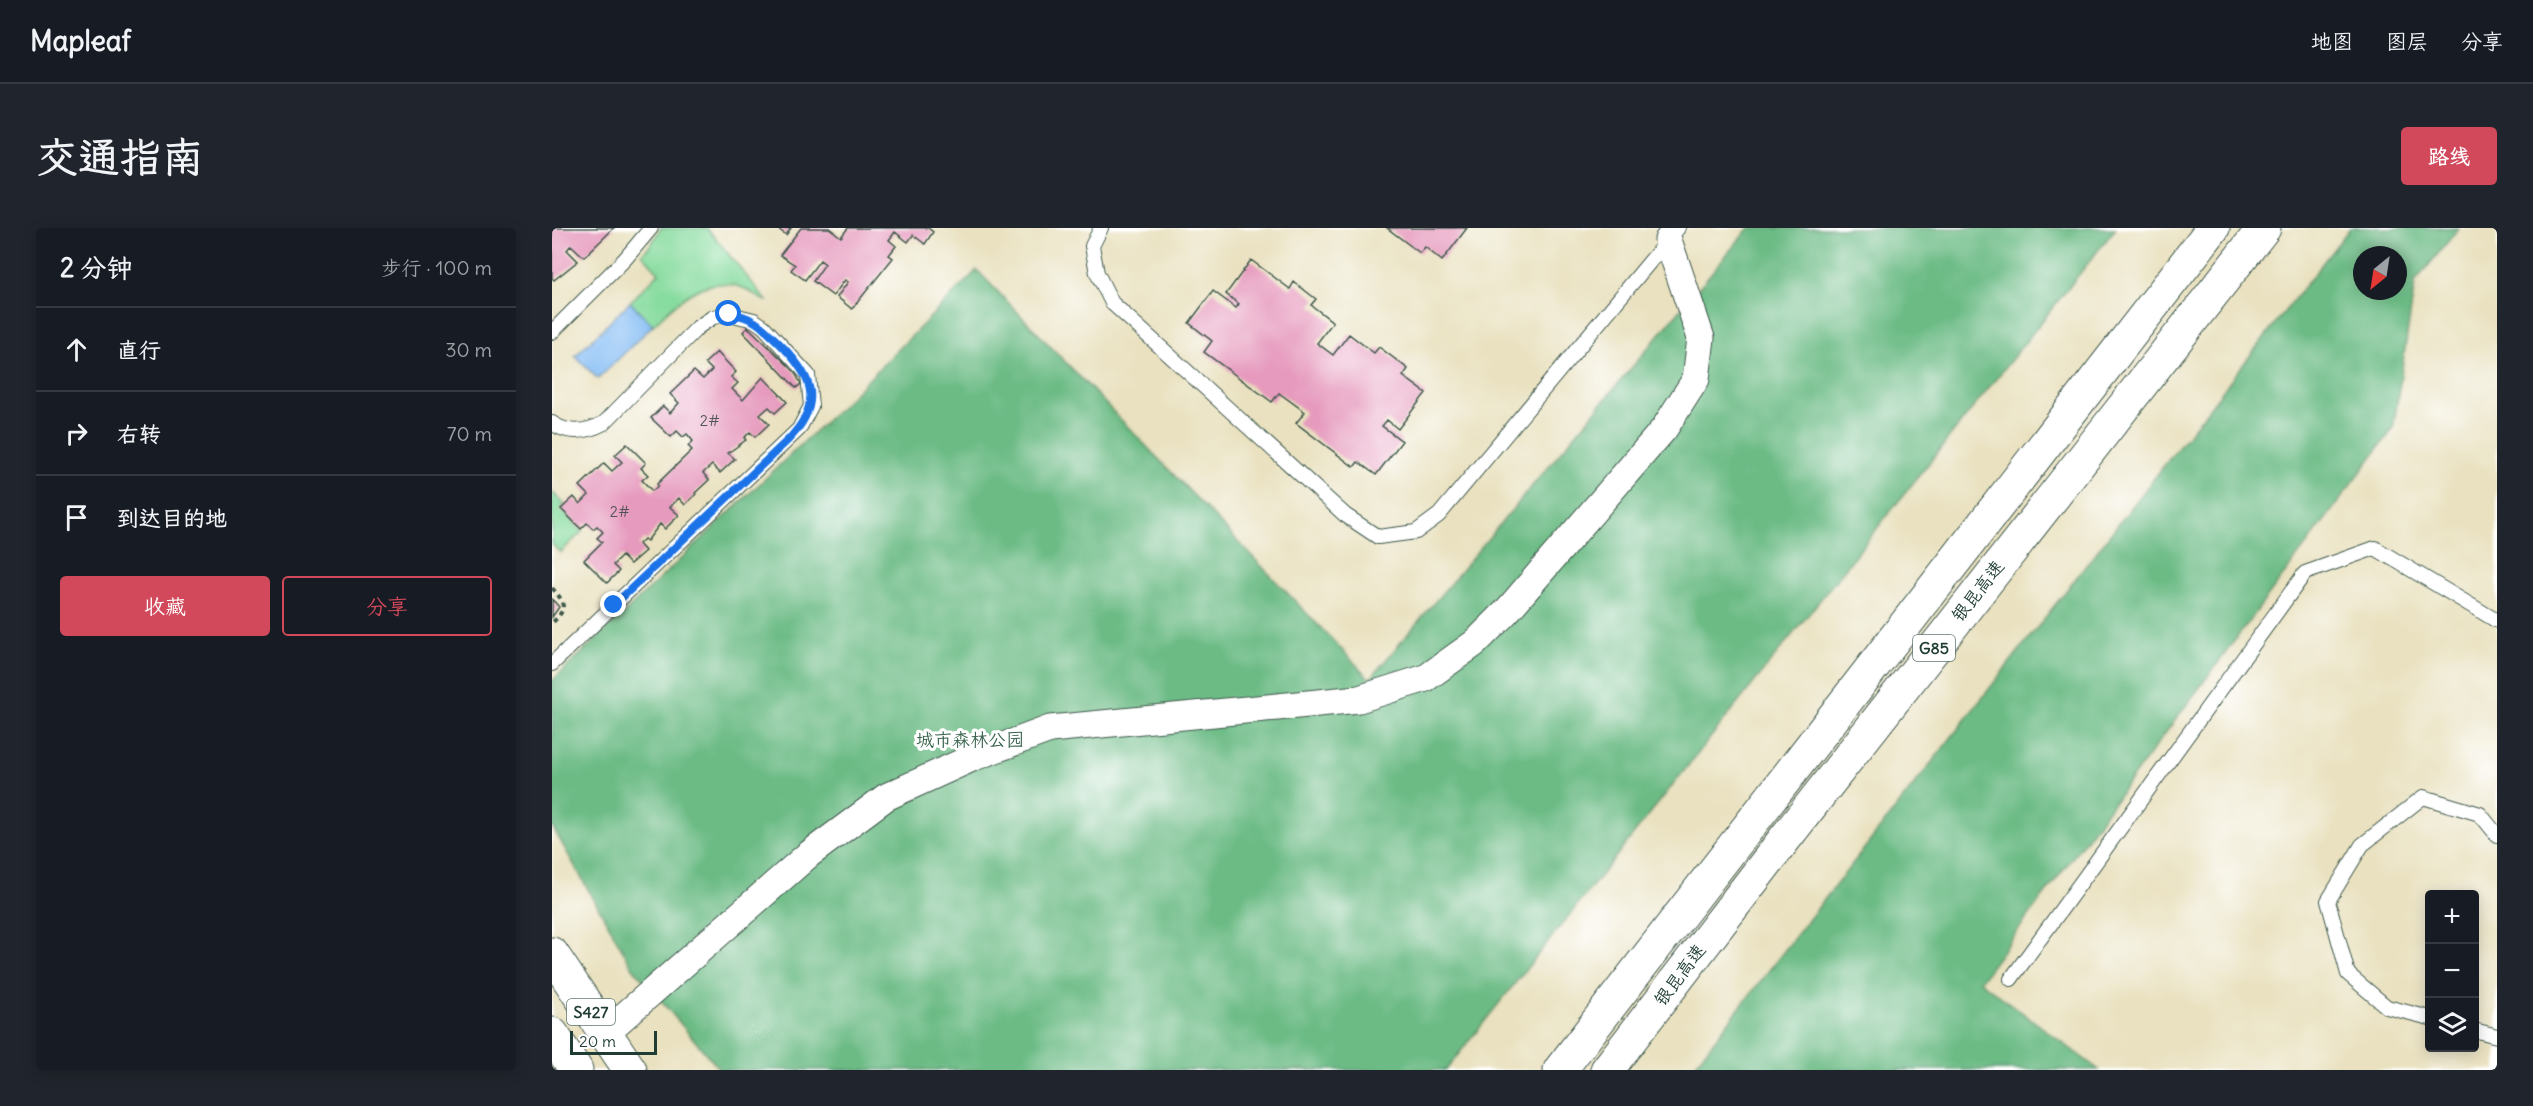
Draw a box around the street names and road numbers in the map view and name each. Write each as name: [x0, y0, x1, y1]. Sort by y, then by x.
street label: 银昆高速: [1946, 555, 2009, 626]
road number: G85: [1913, 635, 1955, 661]
street label: 银昆高速: [1649, 939, 1710, 1010]
road number: S427: [567, 999, 615, 1025]

